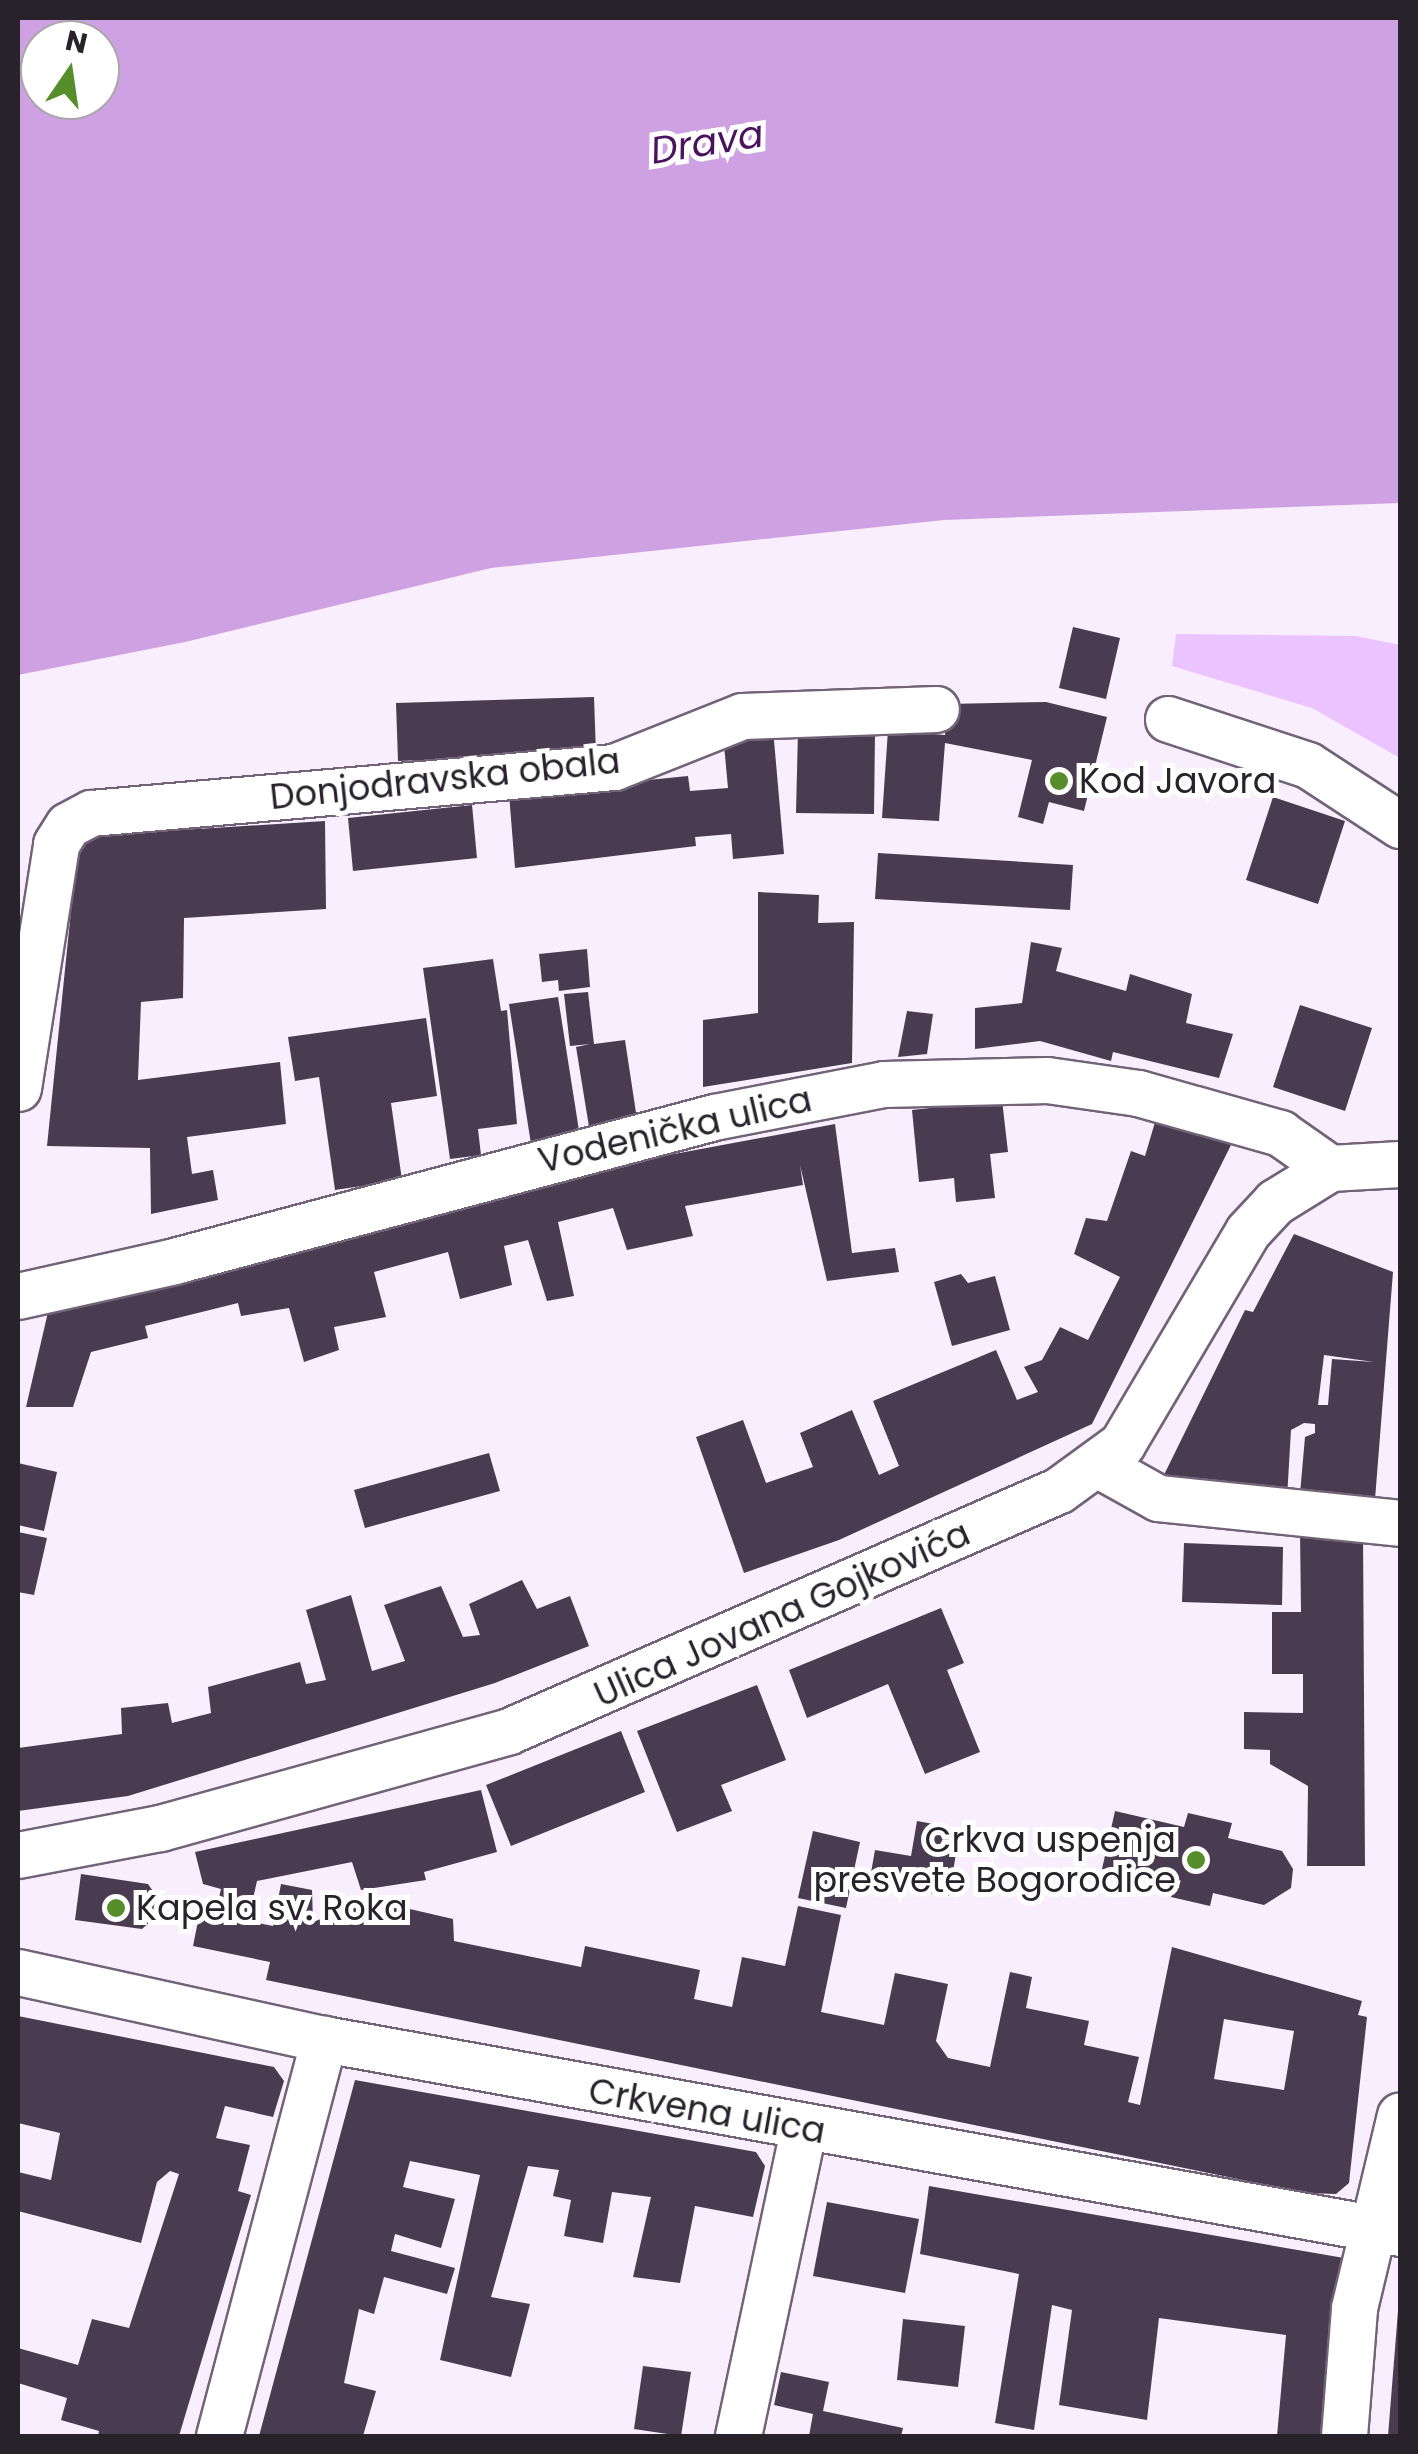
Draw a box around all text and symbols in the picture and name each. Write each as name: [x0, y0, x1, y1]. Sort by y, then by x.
north arrow: [20, 20, 120, 120]
text: N: [62, 21, 91, 64]
water label: Drava: [647, 111, 767, 173]
street label: Donjodravska obala: [268, 740, 622, 818]
place label: Kod Javora: [1079, 760, 1276, 802]
marker: Kod Javora: [1048, 770, 1070, 792]
street label: Vodenička ulica: [534, 1078, 816, 1182]
street label: Ulica Jovana Gojkovića: [588, 1512, 976, 1716]
place label: Crkva uspenja presvete Bogorodice: [814, 1819, 1176, 1901]
marker: Crkva uspenja presvete Bogorodice: [1185, 1849, 1207, 1871]
place label: Kapela sv. Roka: [136, 1887, 408, 1929]
marker: Kapela sv. Roka: [105, 1897, 127, 1919]
street label: Crkvena ulica: [585, 2070, 829, 2152]

